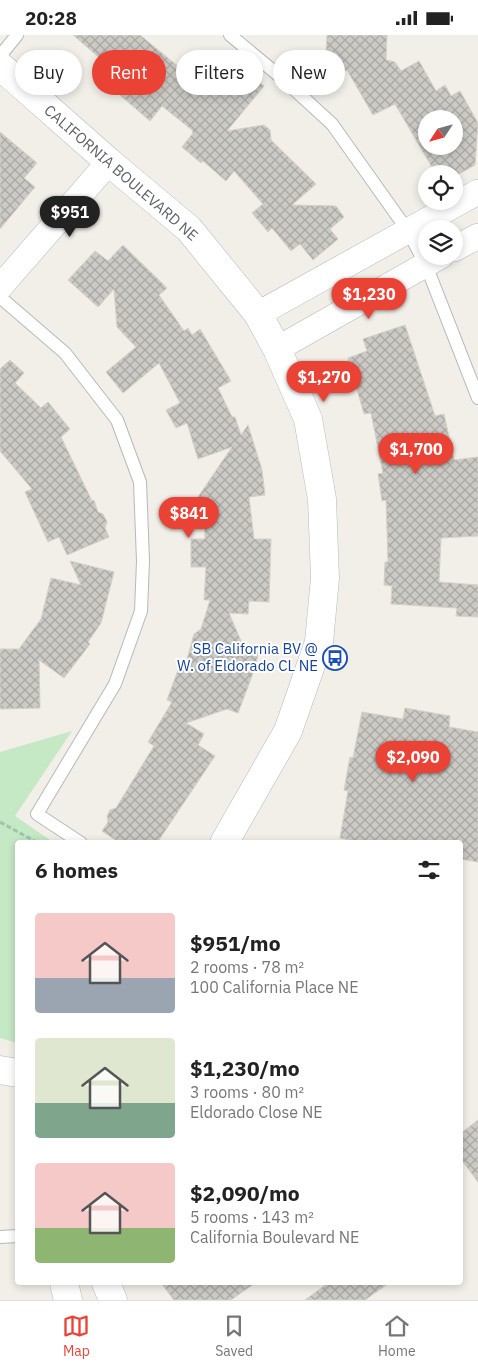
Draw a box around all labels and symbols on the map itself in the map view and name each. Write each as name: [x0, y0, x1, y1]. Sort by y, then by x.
street label: CALIFORNIA BOULEVARD NE: [40, 101, 202, 245]
north arrow: [418, 110, 462, 155]
pin: $951: [40, 195, 100, 238]
pin: $1,230: [328, 277, 410, 320]
pin: $1,270: [283, 361, 365, 403]
pin: $1,700: [375, 433, 457, 475]
pin: $841: [159, 497, 219, 539]
place label: SB California BV @ W. of Eldorado CL NE: [177, 639, 318, 675]
bus stop icon: SB California BV @ W. of Eldorado CL NE: [322, 645, 348, 671]
pin: $2,090: [372, 741, 454, 783]

